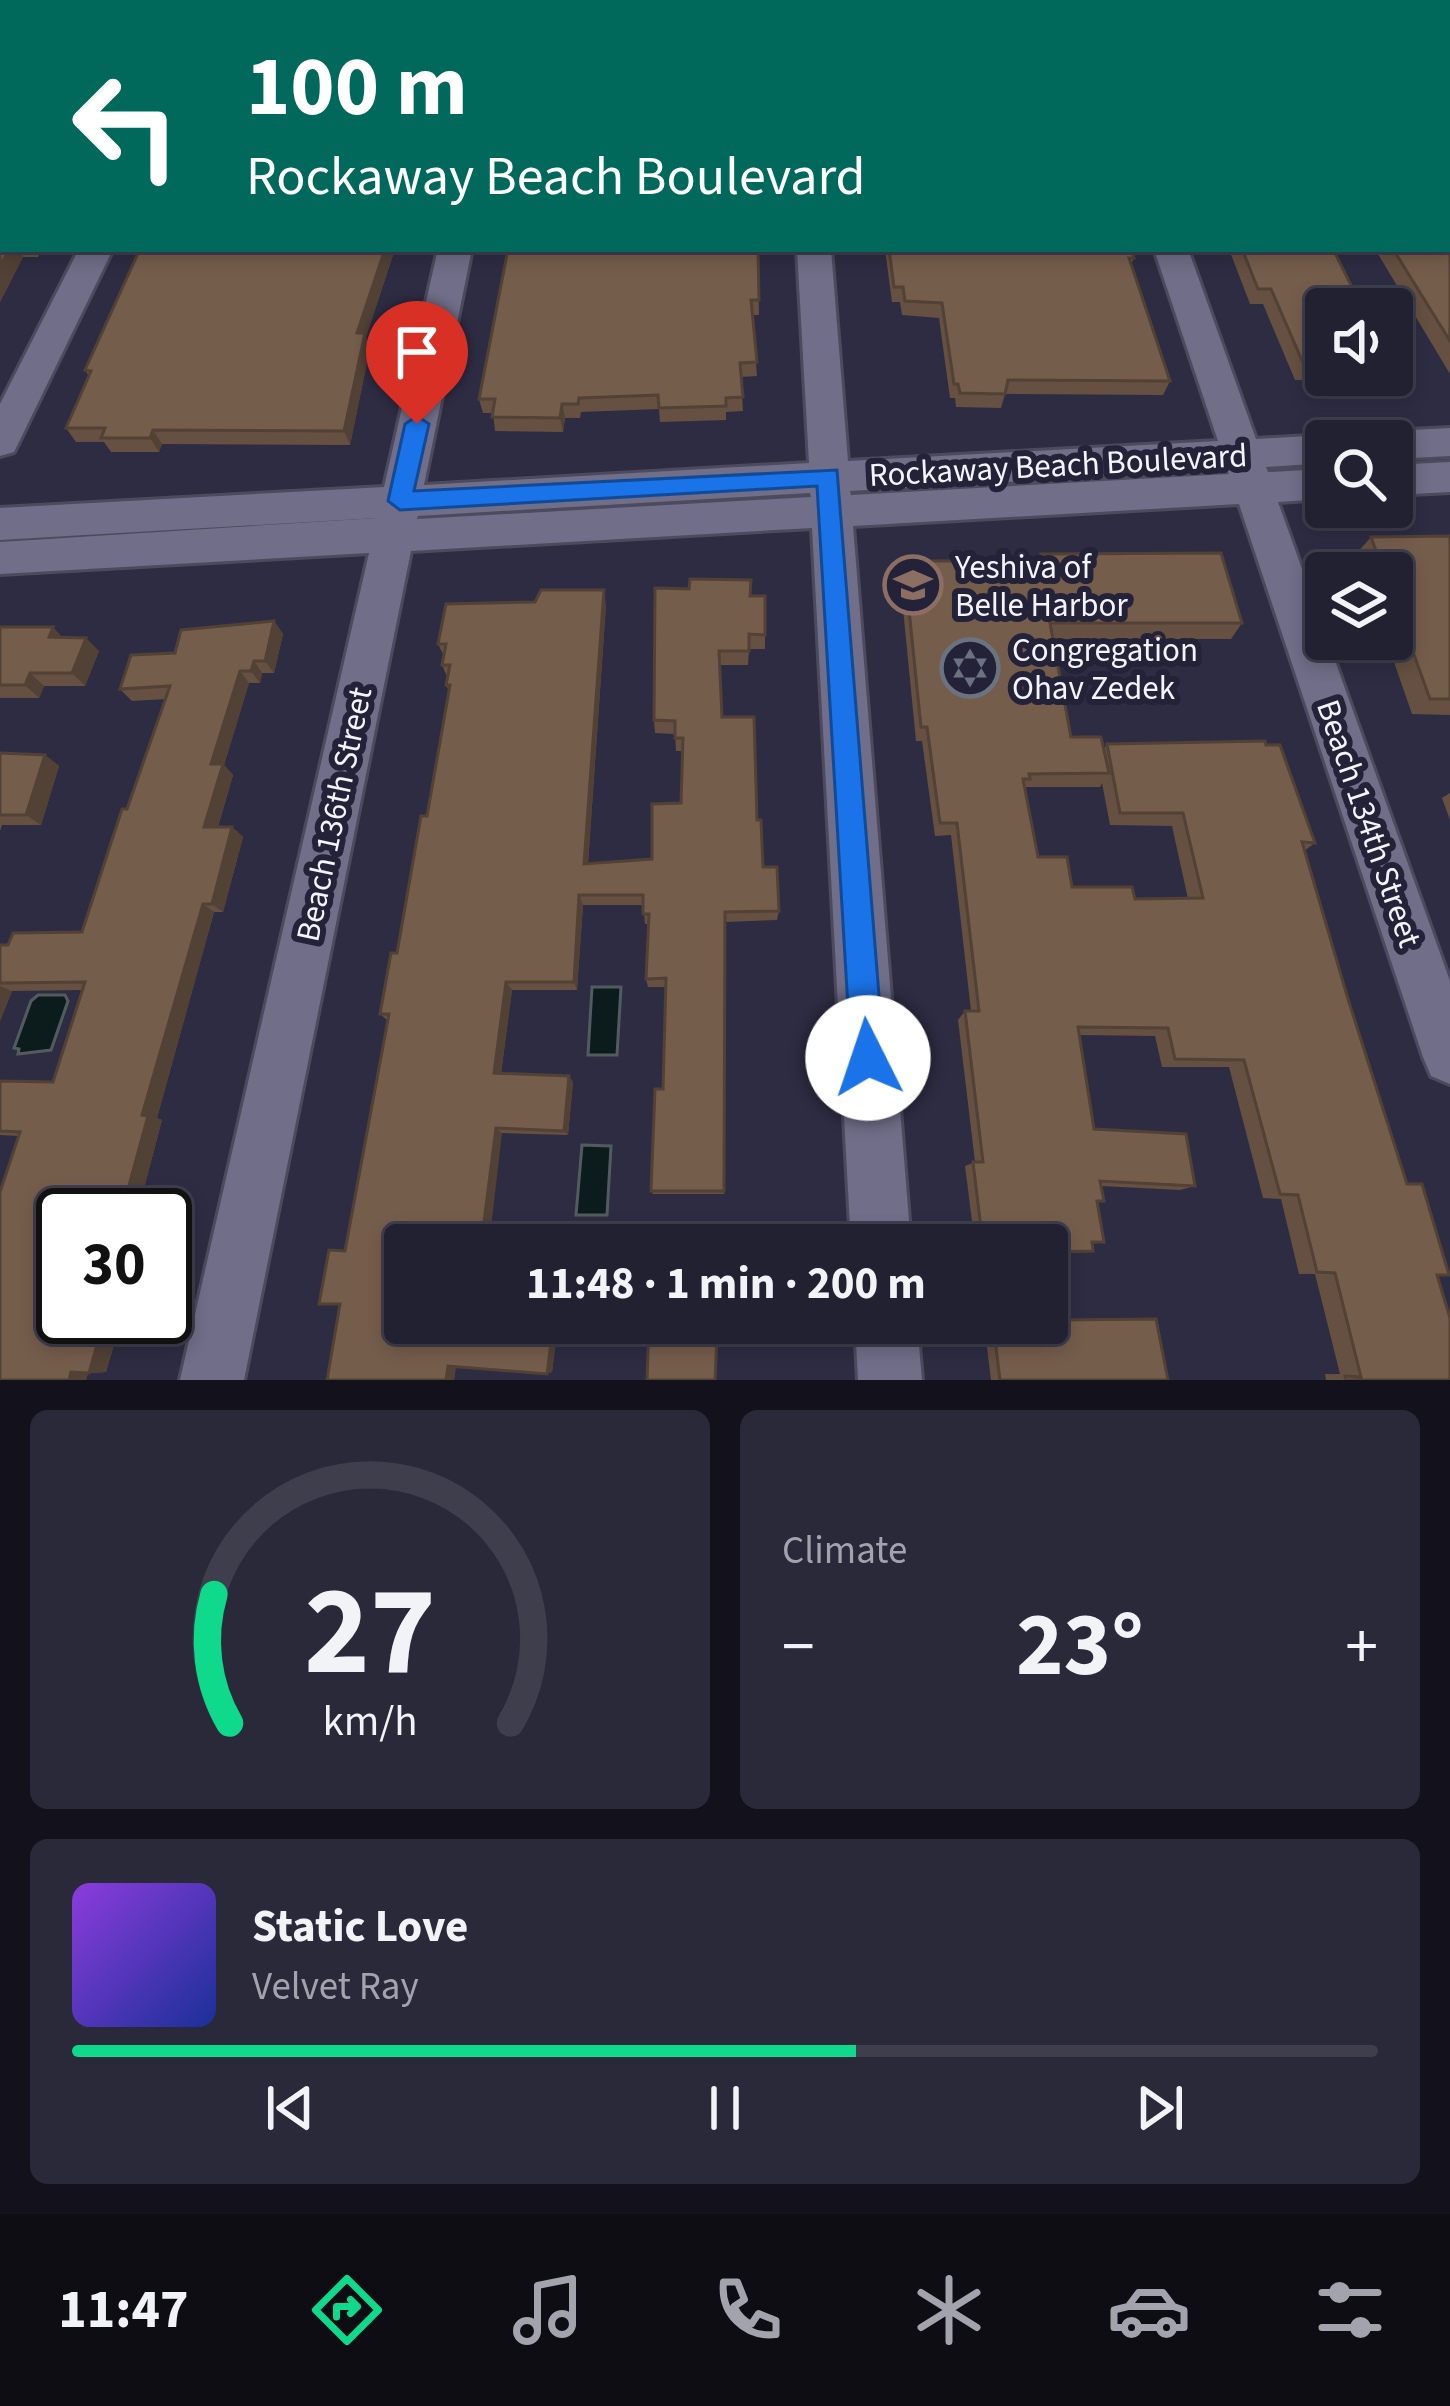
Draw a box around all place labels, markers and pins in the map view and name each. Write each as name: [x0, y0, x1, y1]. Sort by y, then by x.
pin: [366, 301, 468, 424]
place label: Yeshiva of Belle Harbor: [954, 544, 1128, 629]
school or university icon: Yeshiva of Belle Harbor: [882, 554, 944, 616]
place label: Congregation Ohav Zedek: [1012, 627, 1198, 712]
synagogue icon: Congregation Ohav Zedek: [939, 637, 1001, 699]

